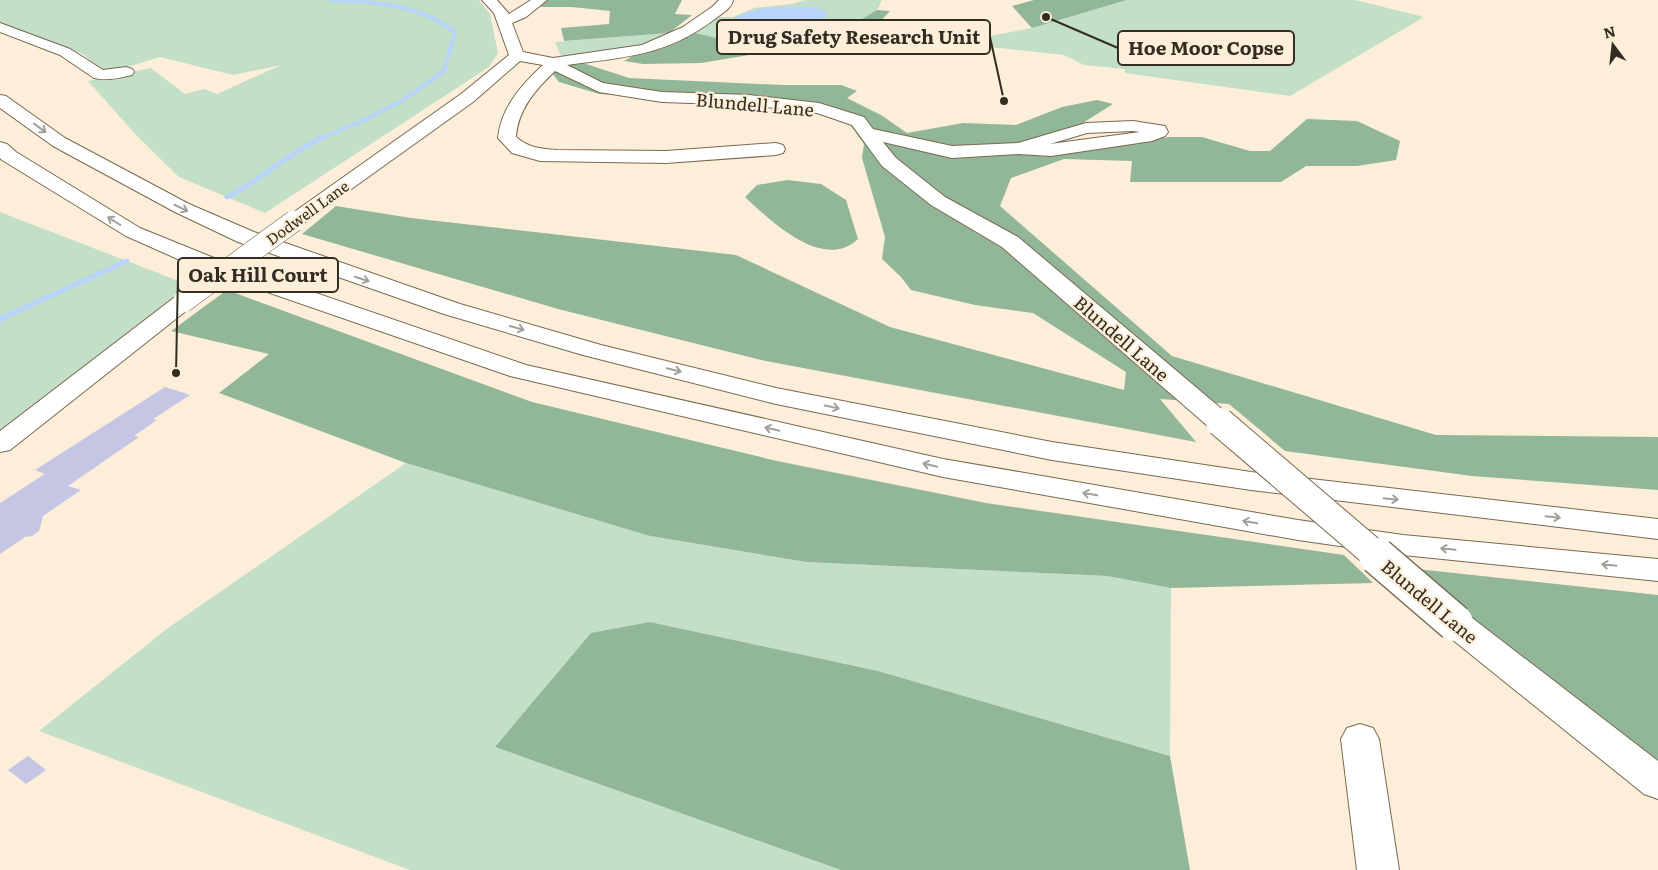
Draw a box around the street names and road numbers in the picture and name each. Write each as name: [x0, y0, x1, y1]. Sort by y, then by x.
street label: Blundell Lane: [695, 85, 815, 123]
street label: Dodwell Lane: [261, 174, 353, 250]
street label: Blundell Lane: [1068, 289, 1176, 387]
street label: Blundell Lane: [1376, 553, 1484, 649]

